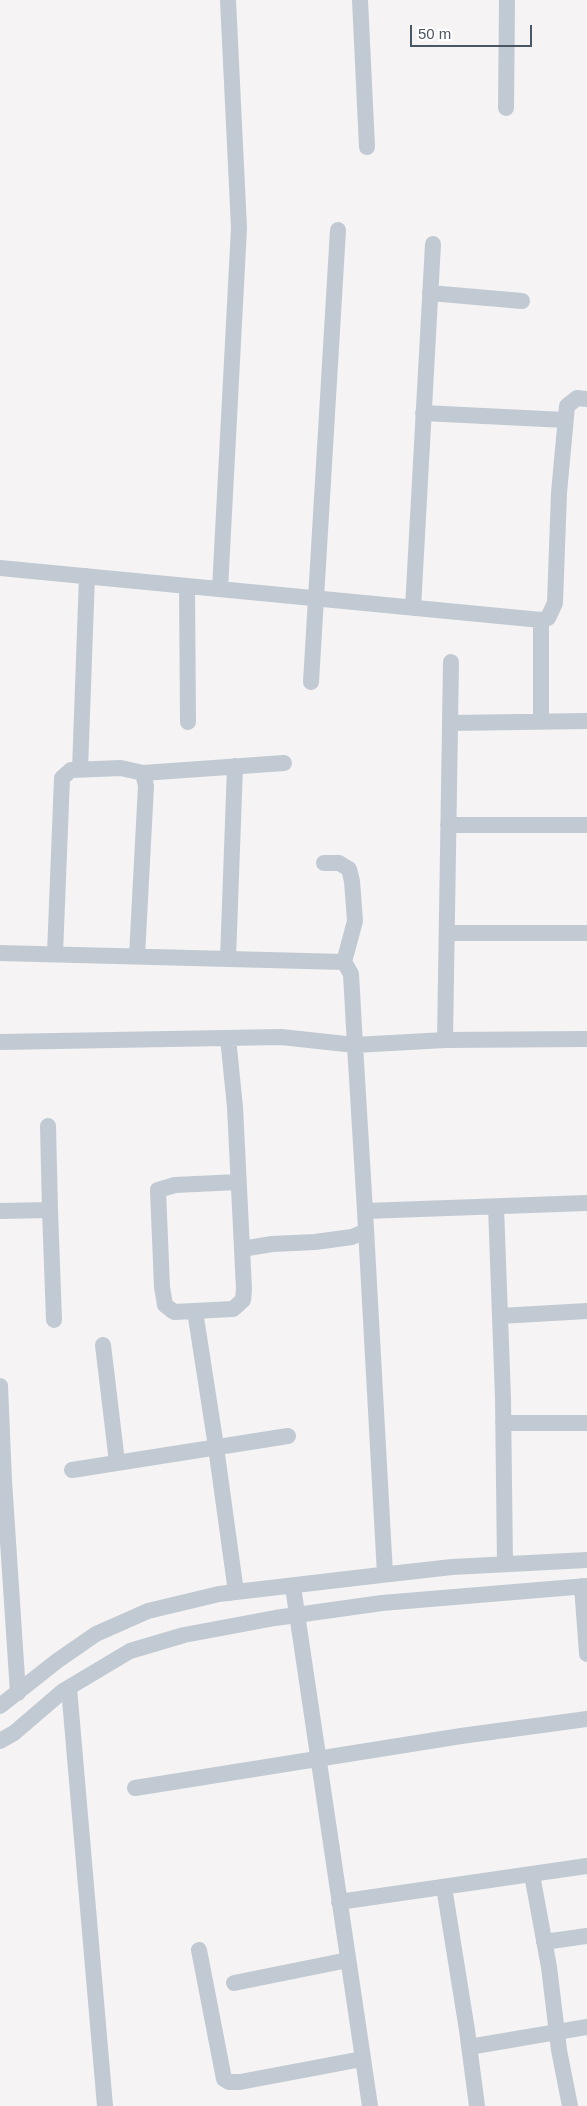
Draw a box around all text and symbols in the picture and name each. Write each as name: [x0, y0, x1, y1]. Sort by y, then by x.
scale bar: [412, 15, 534, 47]
text: 50 m: [418, 25, 451, 42]

